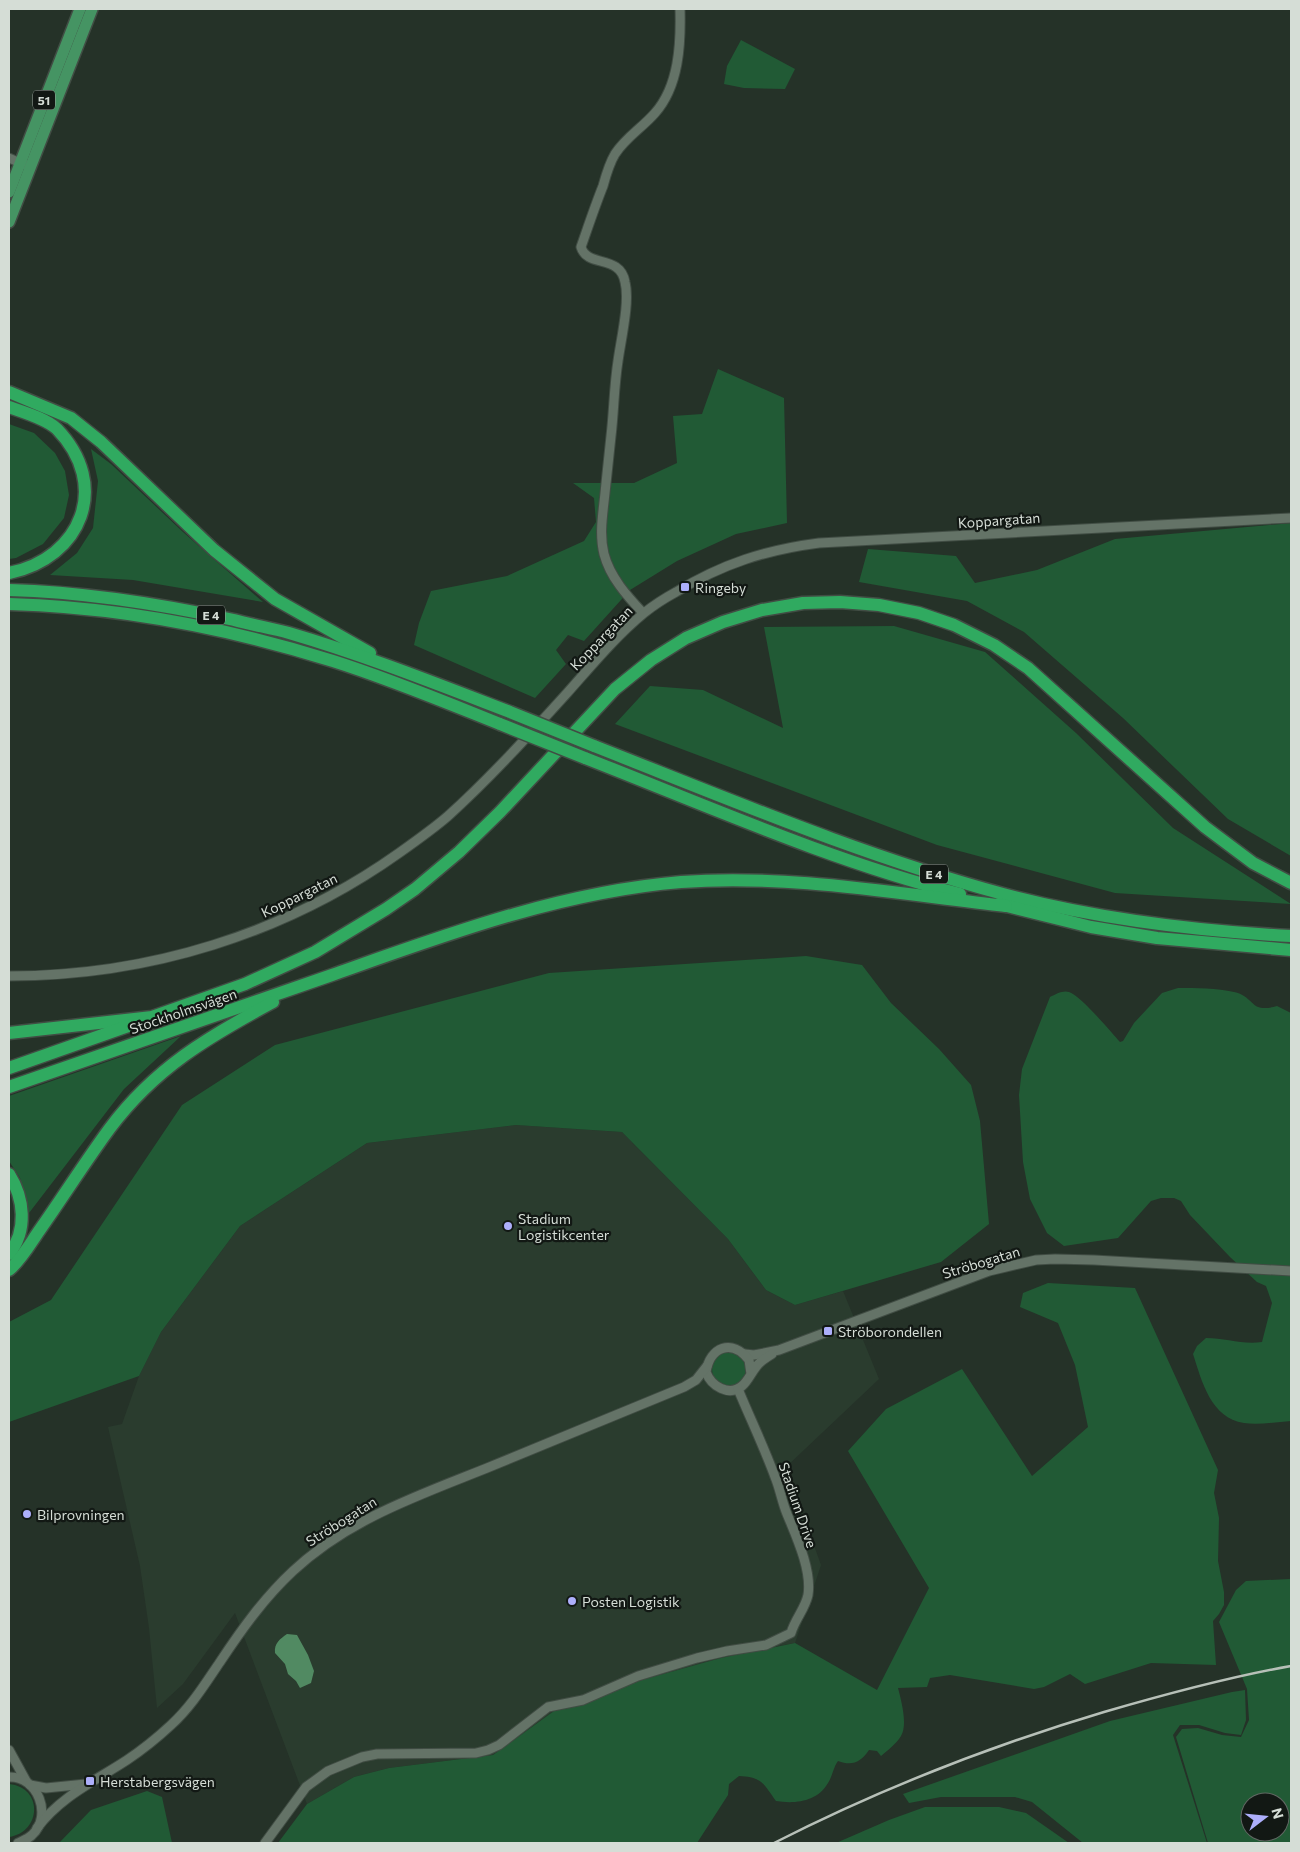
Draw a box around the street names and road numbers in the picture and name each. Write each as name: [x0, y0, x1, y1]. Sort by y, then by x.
road number: 51: [33, 90, 55, 110]
street label: Koppargatan: [957, 509, 1041, 531]
street label: Koppargatan: [566, 602, 636, 674]
road number: E 4: [197, 606, 225, 624]
road number: E 4: [920, 864, 948, 884]
street label: Koppargatan: [258, 869, 340, 921]
street label: Stockholmsvägen: [127, 985, 239, 1037]
street label: Ströbogatan: [940, 1242, 1022, 1282]
street label: Stadium Drive: [775, 1460, 821, 1550]
street label: Ströbogatan: [303, 1493, 379, 1549]

